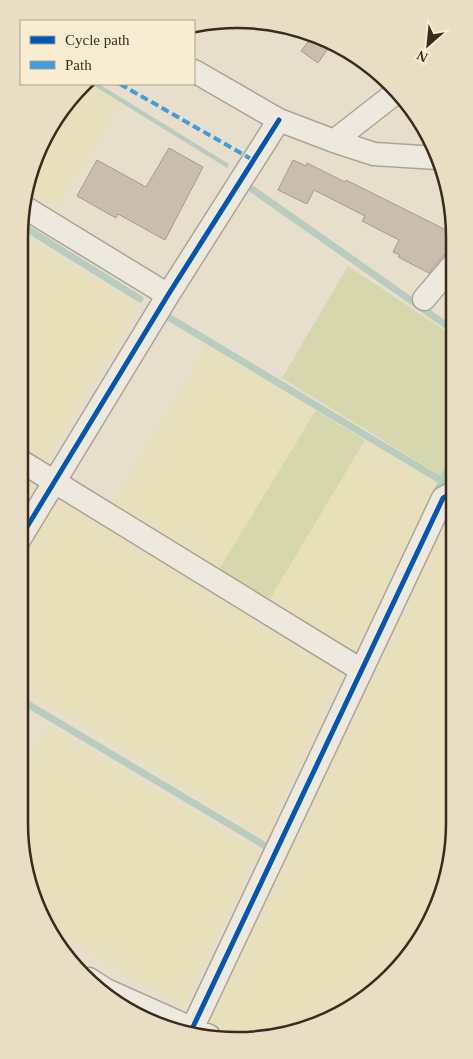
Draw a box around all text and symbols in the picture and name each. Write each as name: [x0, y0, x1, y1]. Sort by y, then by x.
legend: [20, 20, 195, 85]
north arrow: [403, 20, 453, 70]
text: Cycle path: [65, 32, 130, 48]
text: N: [414, 47, 430, 65]
text: Path: [65, 57, 92, 73]

